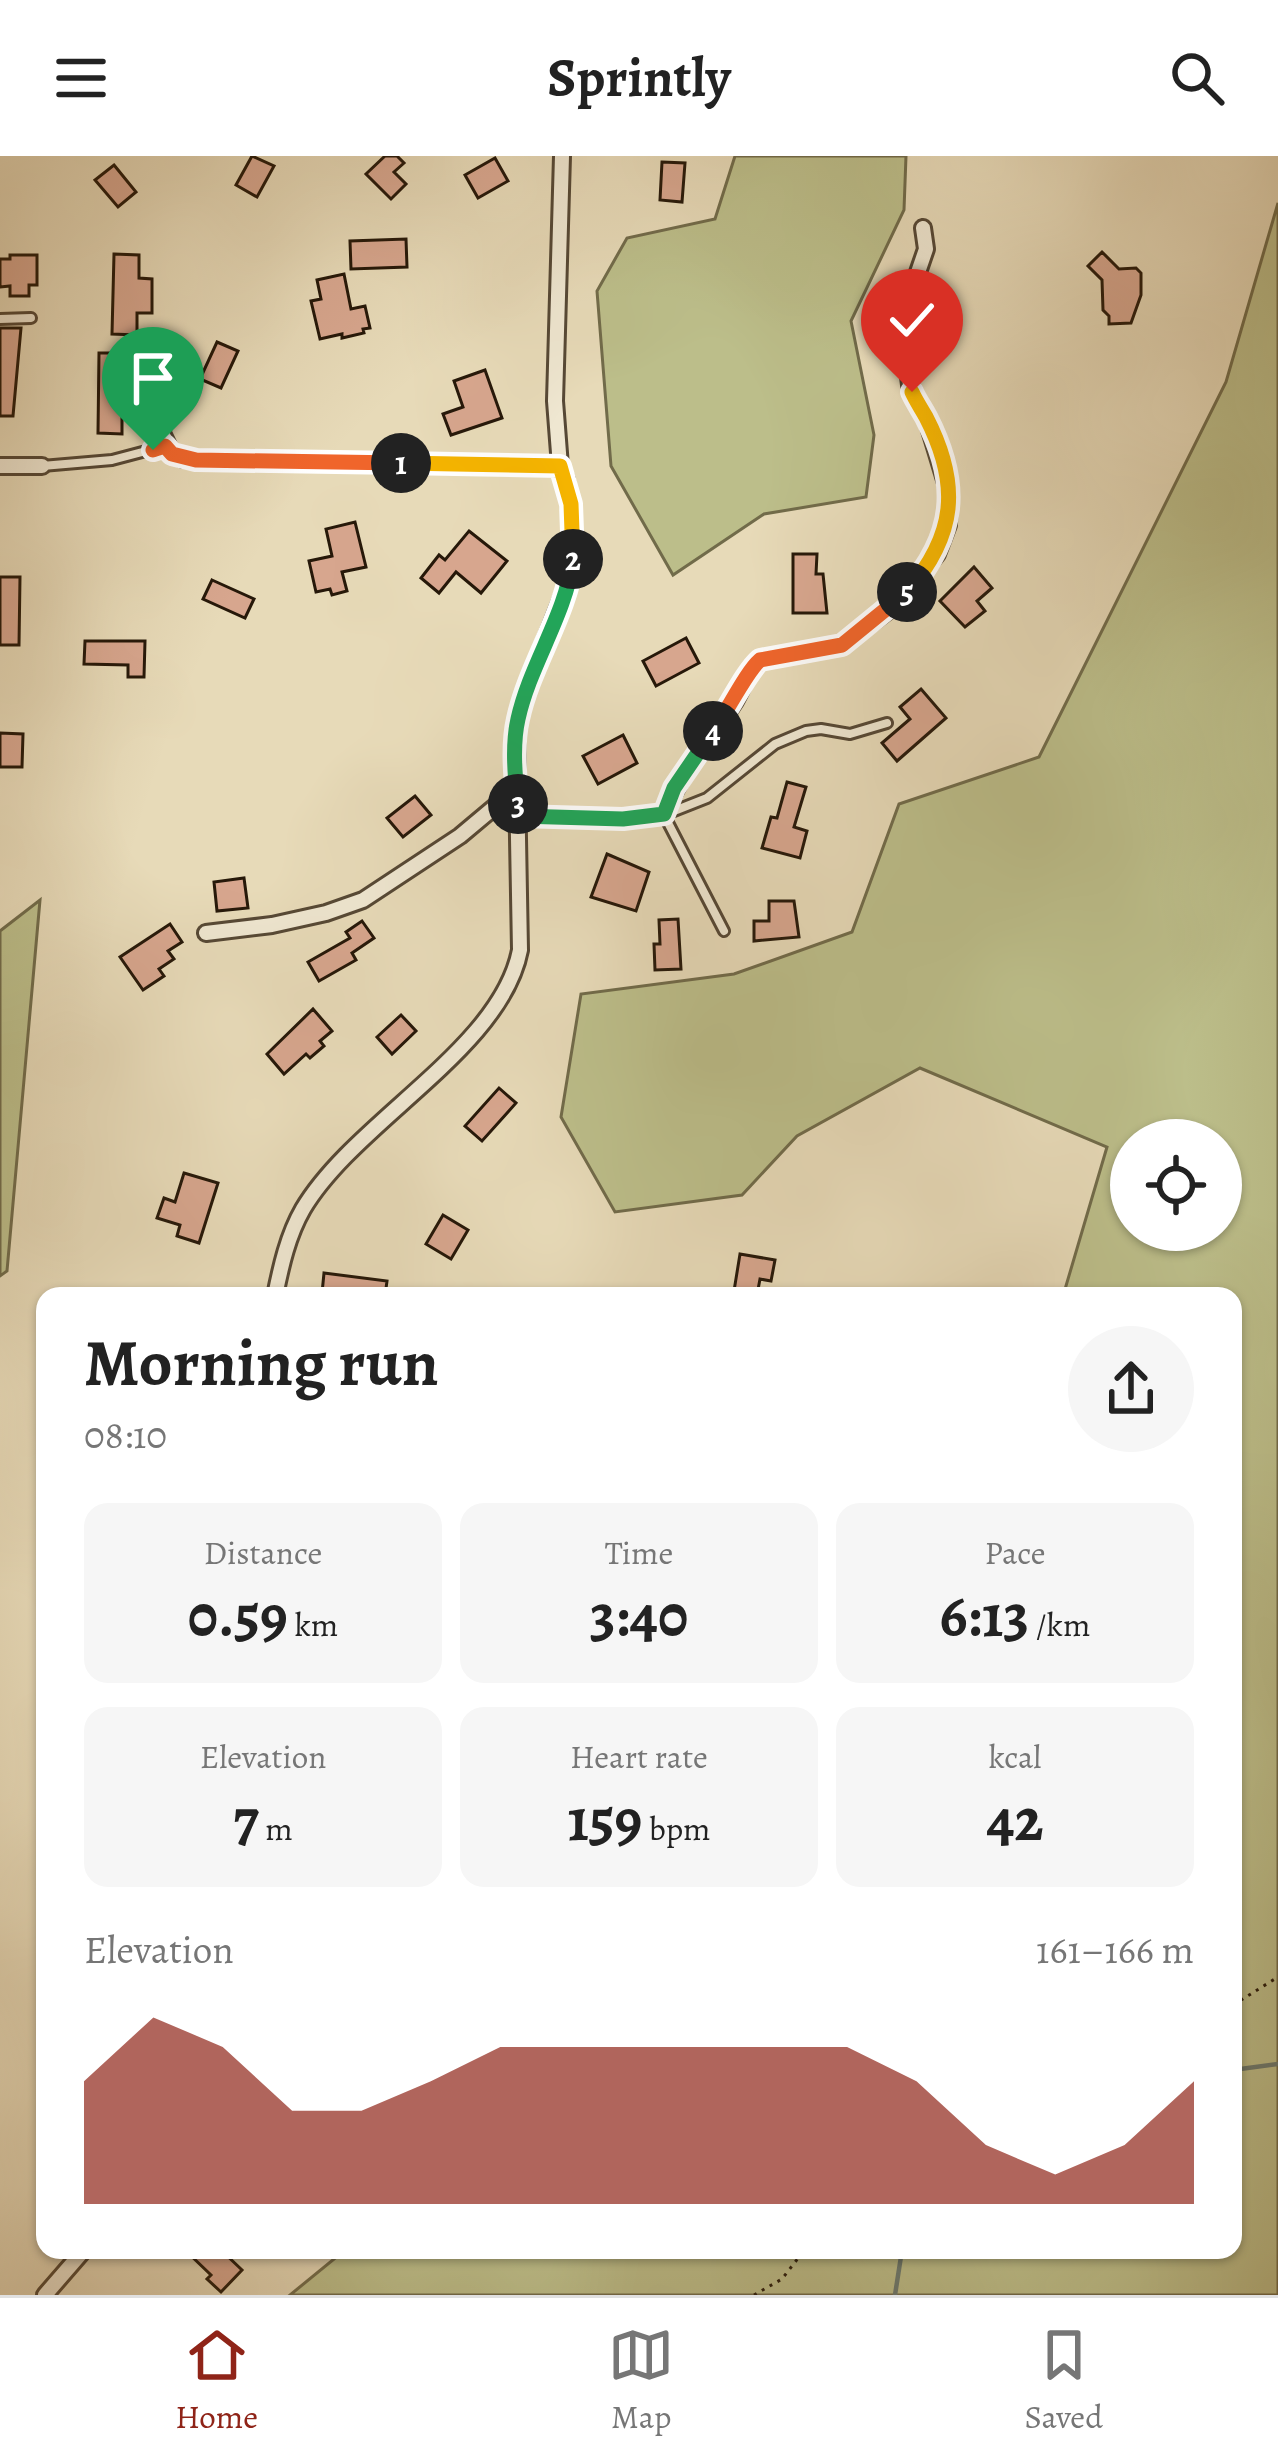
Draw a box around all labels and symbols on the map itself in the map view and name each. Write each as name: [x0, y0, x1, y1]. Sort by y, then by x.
pin: [861, 269, 963, 392]
pin: [102, 327, 204, 450]
pin: 1: [371, 433, 431, 493]
pin: 2: [543, 529, 603, 589]
pin: 5: [877, 562, 937, 622]
pin: 4: [683, 701, 743, 761]
pin: 3: [488, 774, 548, 834]

